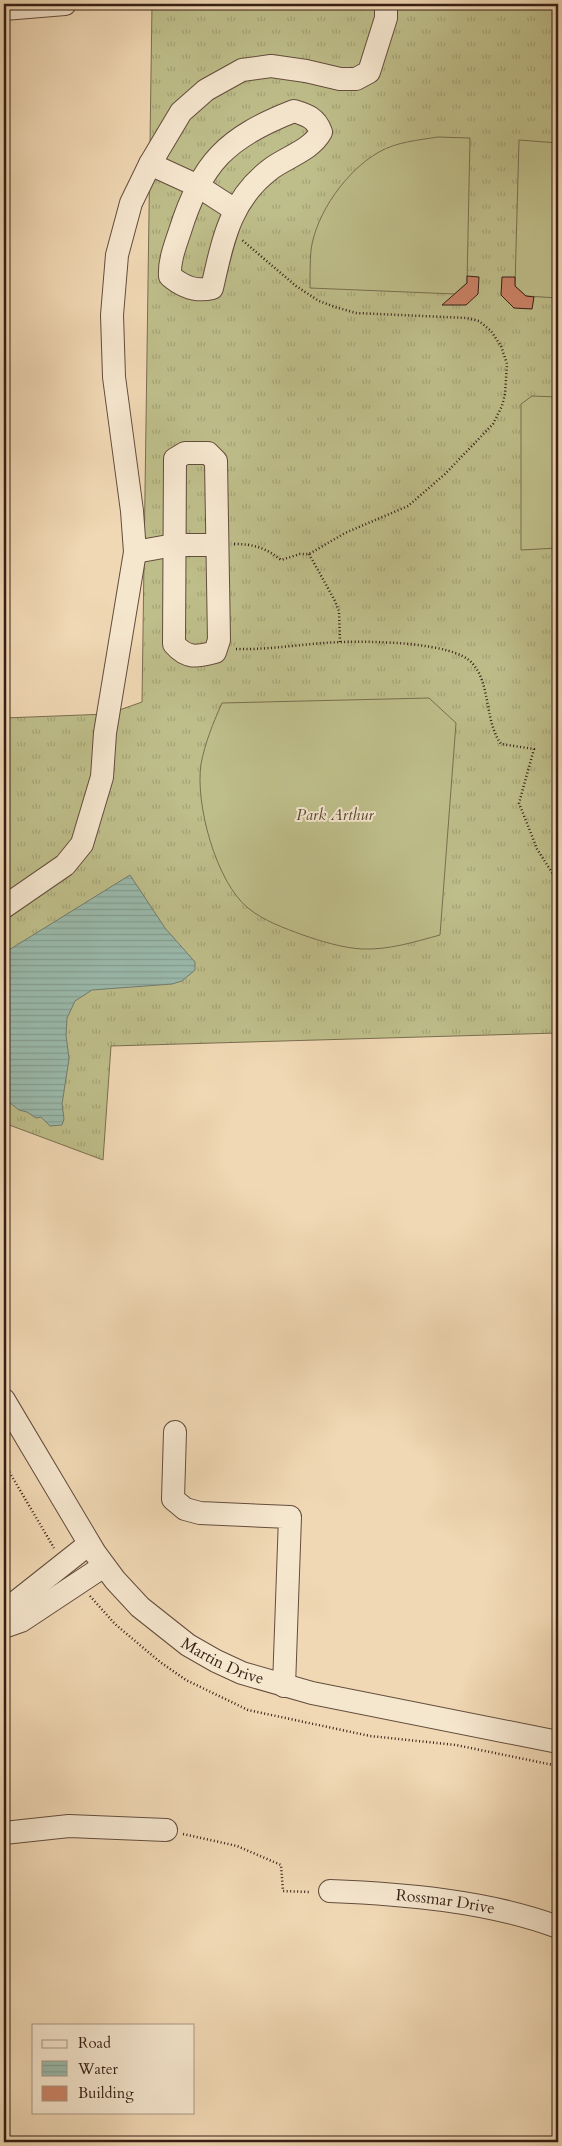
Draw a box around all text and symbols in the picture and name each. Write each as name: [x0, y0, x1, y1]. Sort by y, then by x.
park label: Park Arthur: [296, 804, 374, 826]
street label: Martin Drive: [177, 1632, 266, 1690]
street label: Rossmar Drive: [395, 1884, 497, 1920]
legend: [32, 2024, 195, 2114]
text: Road: [78, 2033, 111, 2053]
text: Water: [77, 2059, 119, 2079]
text: Building: [78, 2083, 134, 2103]

